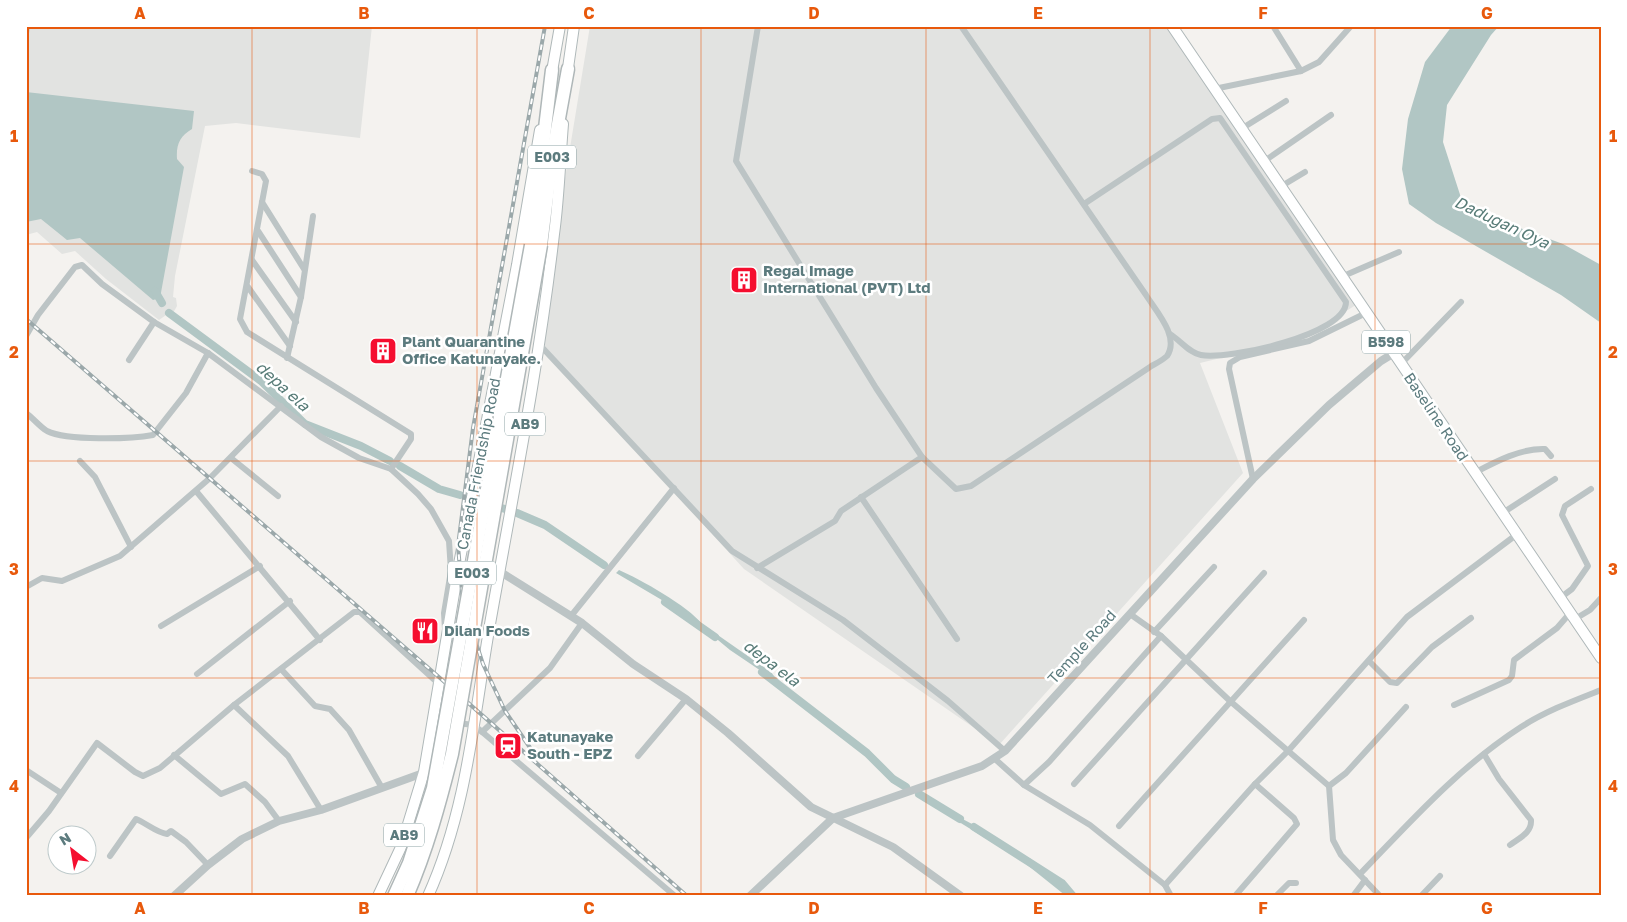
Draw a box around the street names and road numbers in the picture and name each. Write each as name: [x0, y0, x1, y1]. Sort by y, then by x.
road number: E003: [528, 146, 576, 168]
road number: B598: [1362, 331, 1410, 354]
street label: Baseline Road: [1401, 369, 1473, 464]
street label: Canada Friendship Road: [453, 376, 504, 551]
road number: AB9: [505, 412, 545, 436]
road number: E003: [448, 562, 496, 584]
street label: Temple Road: [1043, 606, 1119, 687]
road number: AB9: [384, 824, 424, 846]

